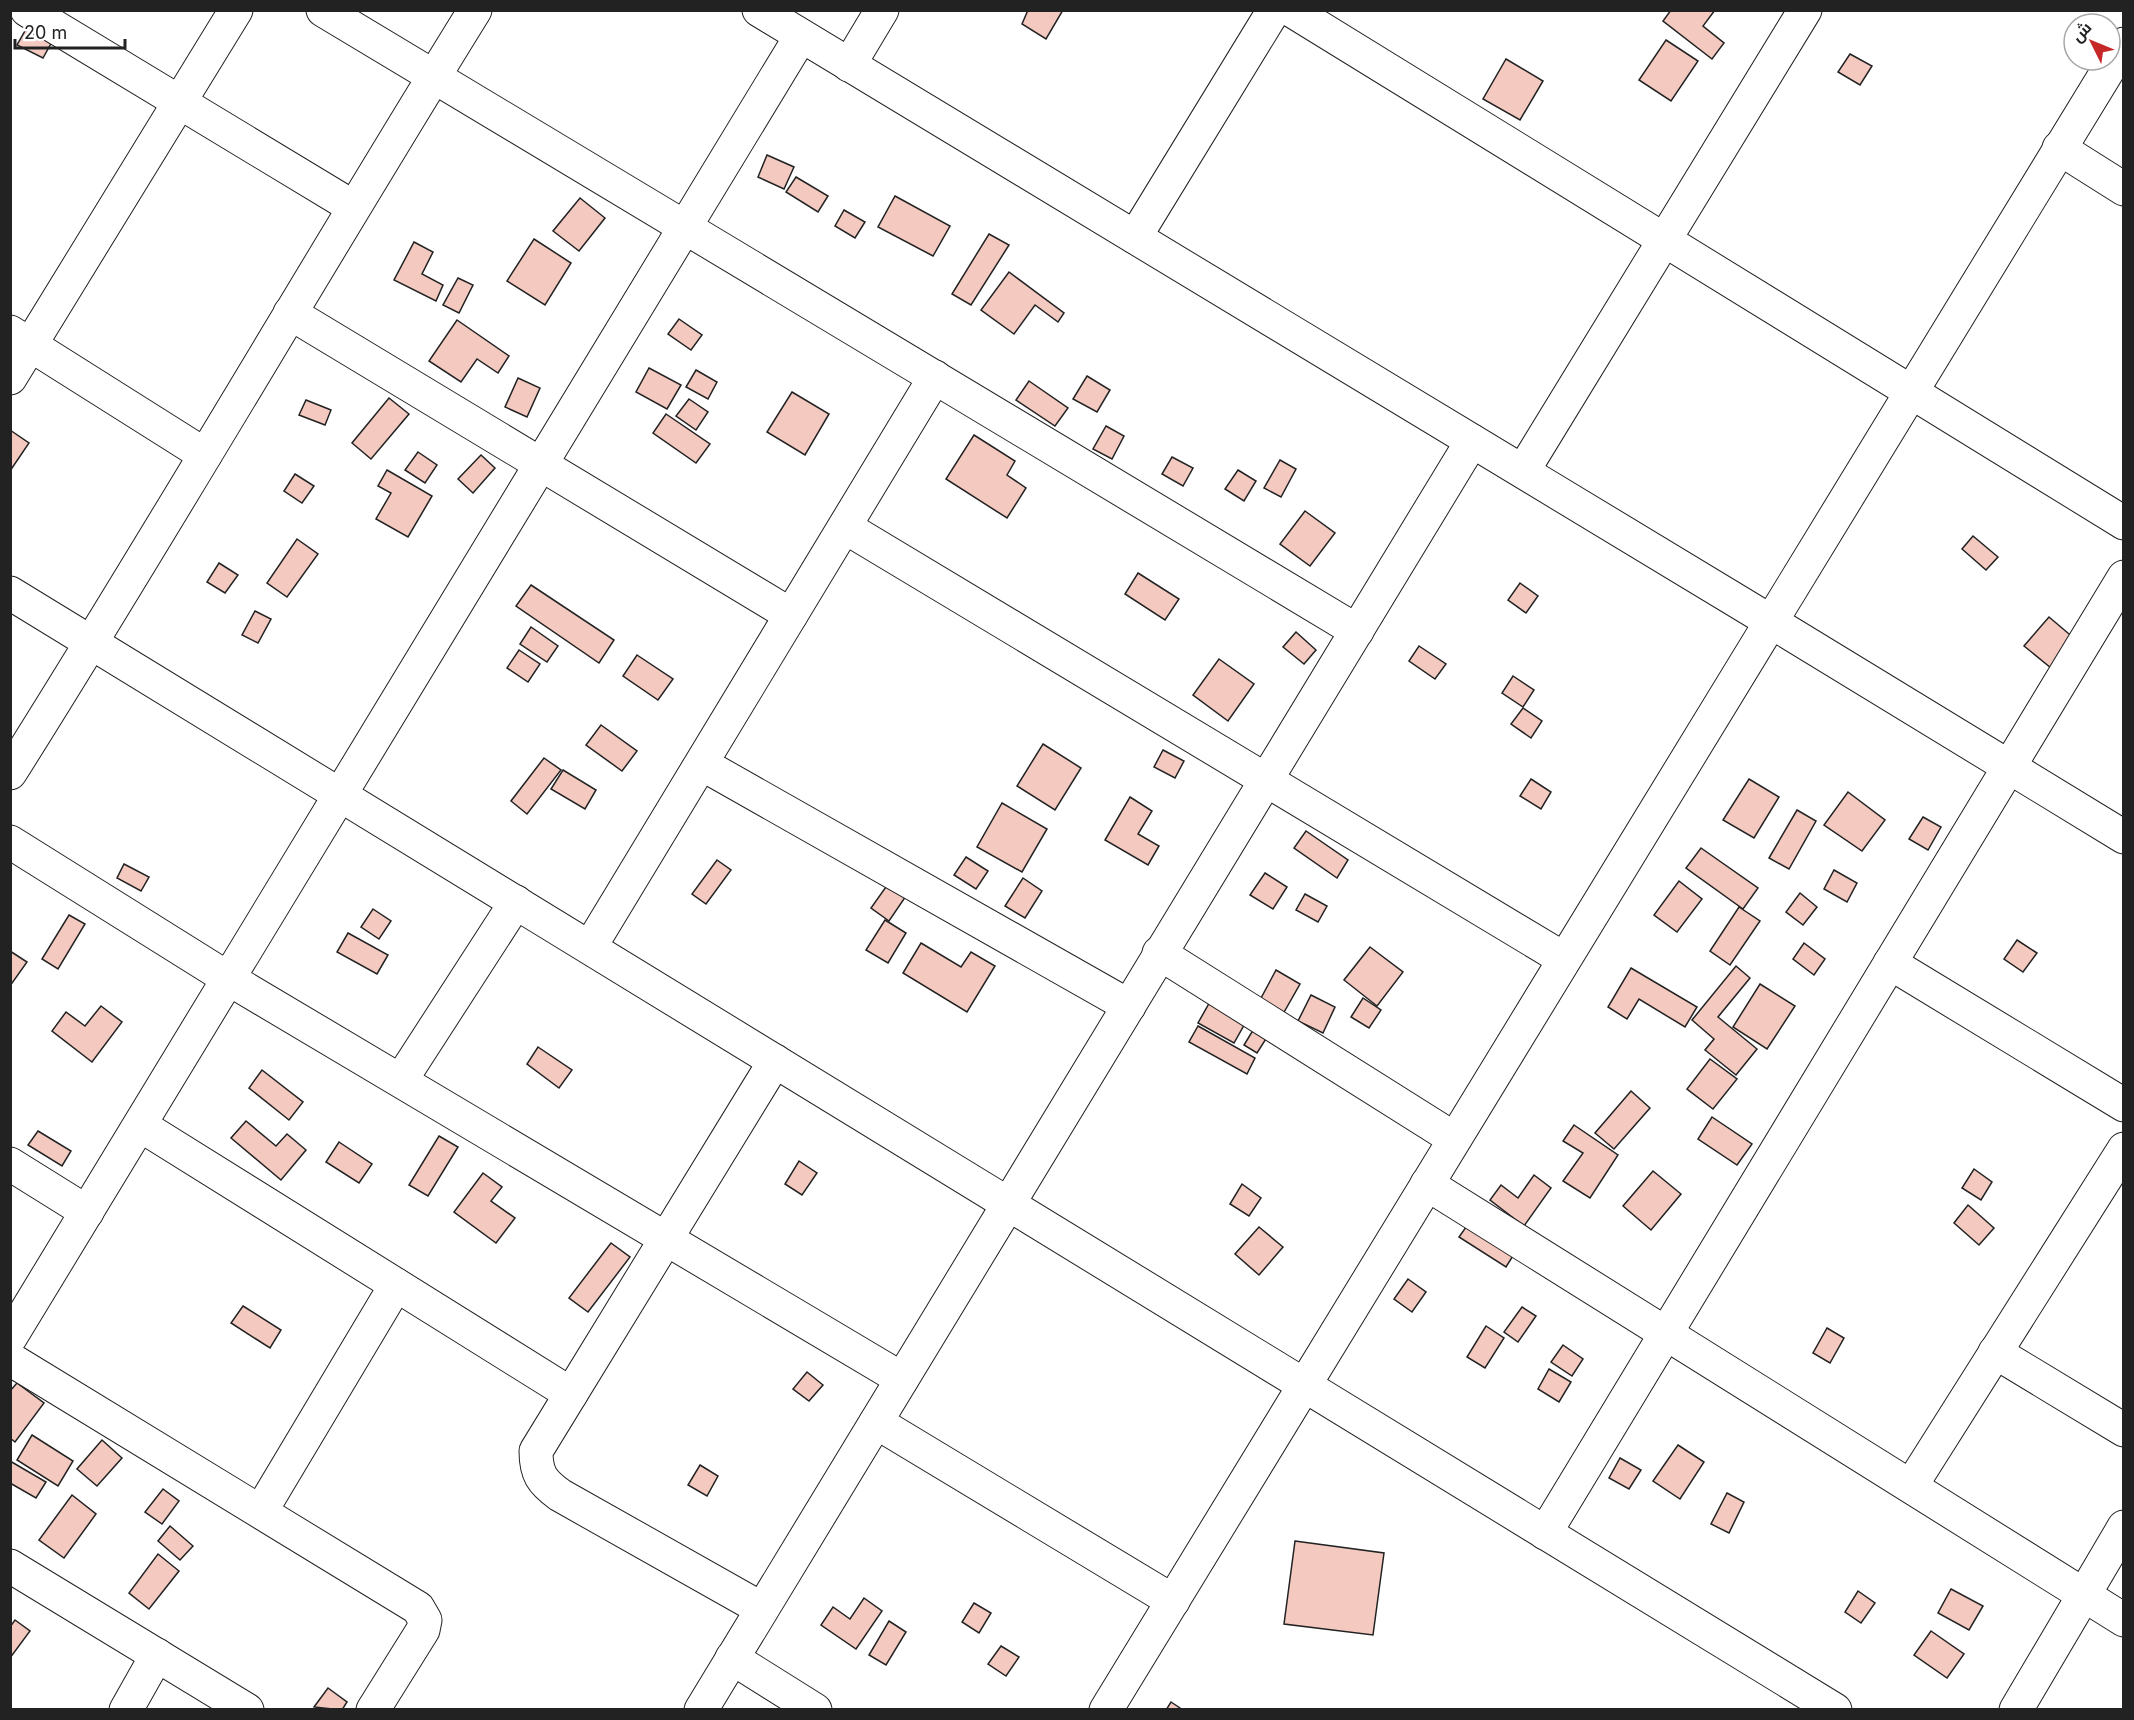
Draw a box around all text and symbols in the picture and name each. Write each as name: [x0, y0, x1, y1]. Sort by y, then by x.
scale bar: [15, 12, 124, 50]
north arrow: [2062, 12, 2122, 72]
text: ش: [2067, 17, 2095, 46]
text: 20 m: [24, 22, 67, 43]

